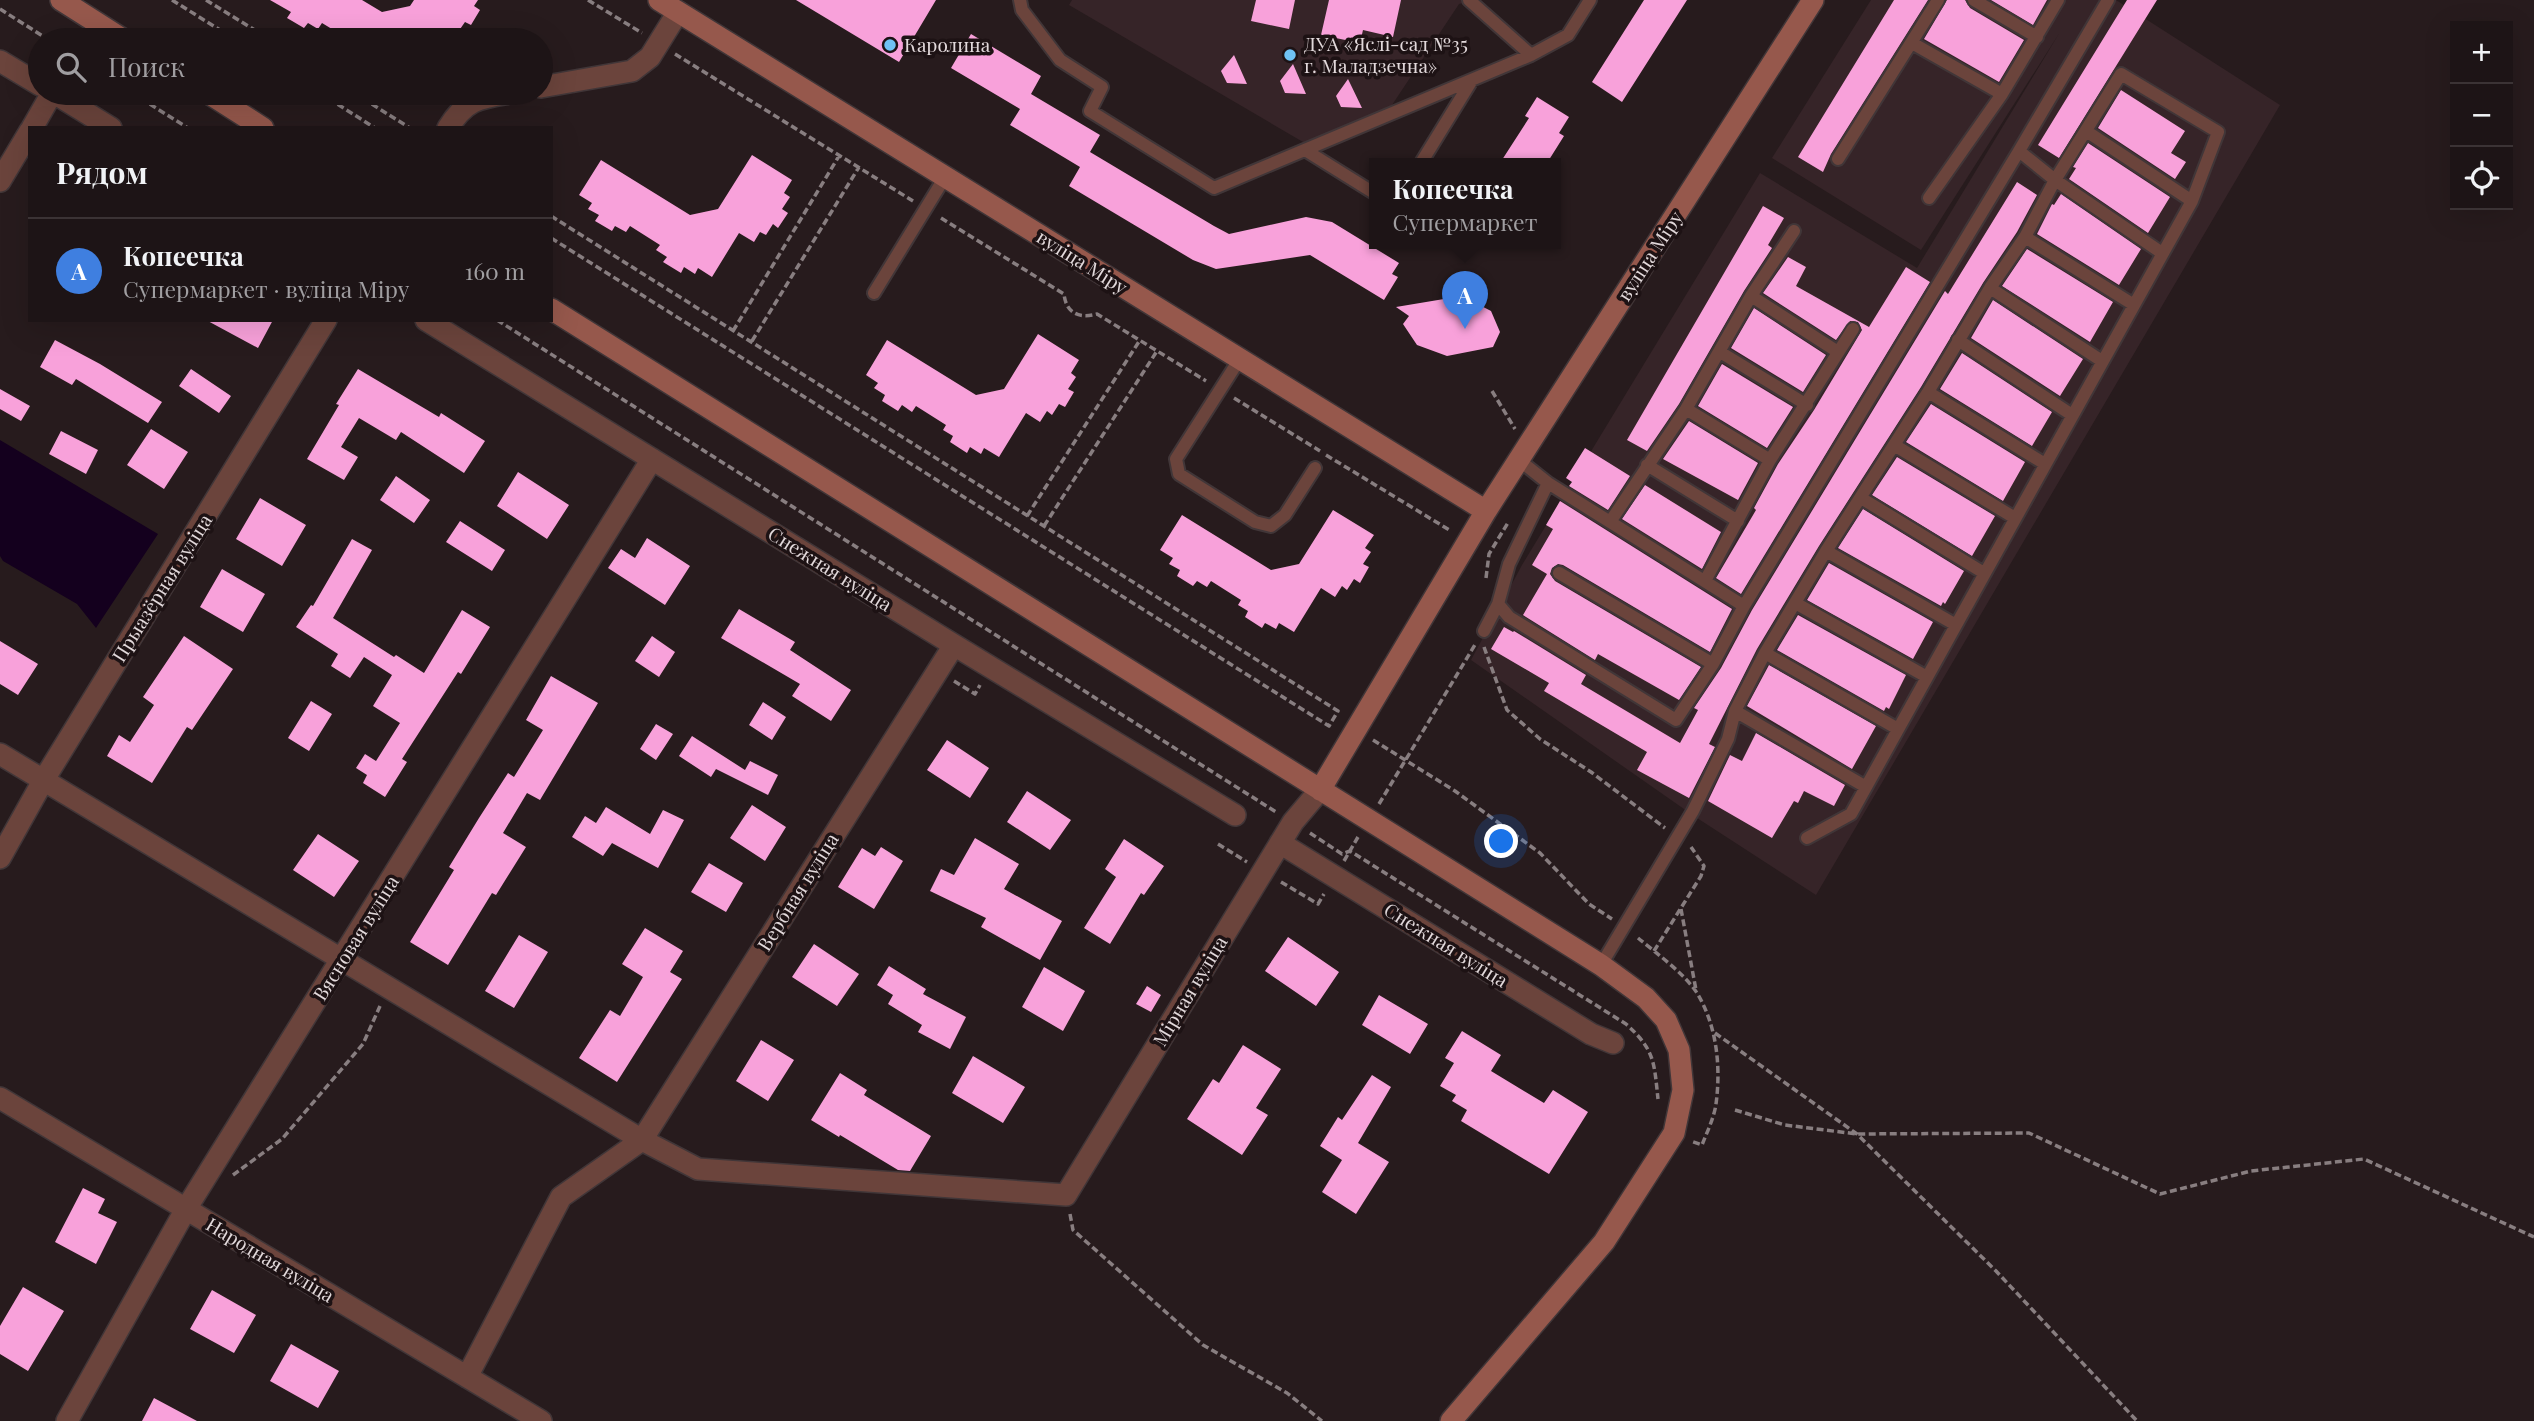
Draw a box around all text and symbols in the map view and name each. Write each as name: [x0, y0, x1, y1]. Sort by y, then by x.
map controls: [2450, 21, 2513, 210]
button: +: [2450, 21, 2513, 84]
search box: [28, 28, 553, 105]
place label: ДУА «Яслі-сад №35 г. Маладзечна»: [1304, 30, 1468, 78]
place label: Каролина: [904, 31, 991, 57]
marker: Каролина: [882, 37, 898, 53]
marker: ДУА «Яслі-сад №35 г. Маладзечна»: [1282, 47, 1298, 63]
icon: search: [52, 48, 90, 86]
text: Поиск: [108, 49, 185, 84]
button: −: [2450, 84, 2513, 147]
button: locate: [2450, 147, 2513, 210]
text: Рядом: [56, 152, 148, 192]
popup: [1369, 158, 1561, 249]
text: Копеечка: [1393, 171, 1513, 206]
street label: вуліца Міру: [1610, 205, 1688, 305]
text: Супермаркет: [1393, 206, 1537, 237]
street label: вуліца Міру: [1032, 223, 1133, 300]
text: Копеечка: [123, 238, 244, 273]
text: A: [71, 255, 87, 286]
text: 160 m: [465, 255, 525, 286]
pin: A: [1442, 271, 1488, 329]
text: Супермаркет · вуліца Міру: [123, 273, 409, 304]
street label: Прыазёрная вуліца: [105, 508, 217, 666]
street label: Снежная вуліца: [764, 520, 898, 617]
your location: [1484, 824, 1518, 858]
street label: Вербная вуліца: [751, 827, 844, 955]
street label: Вясновая вуліца: [306, 869, 404, 1005]
street label: Снежная вуліца: [1380, 896, 1514, 993]
street label: Мірная вуліца: [1146, 930, 1233, 1050]
street label: Народная вуліца: [202, 1211, 340, 1308]

